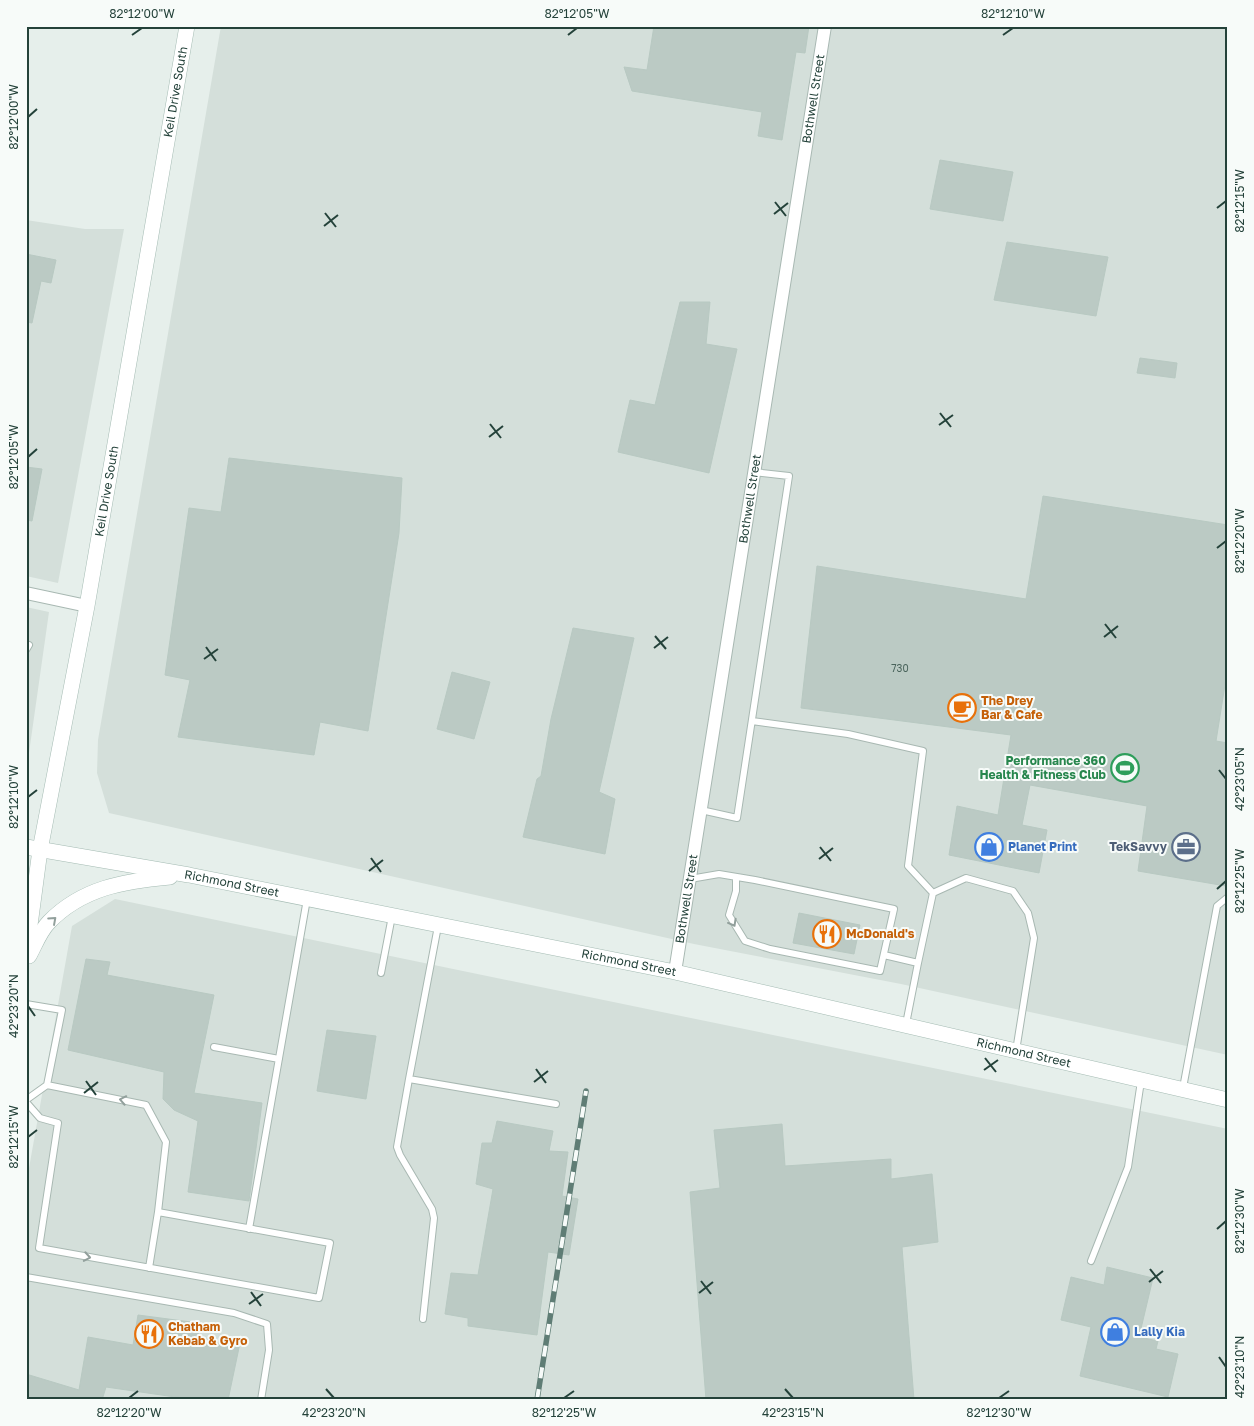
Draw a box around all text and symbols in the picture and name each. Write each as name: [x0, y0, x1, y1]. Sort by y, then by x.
text: 82°12'00"W: [109, 6, 175, 21]
text: 82°12'05"W: [544, 6, 610, 21]
text: 82°12'10"W: [981, 6, 1046, 21]
street label: Keil Drive South: [160, 45, 190, 139]
street label: Bothwell Street: [798, 53, 827, 145]
text: 82°12'00"W: [6, 84, 21, 150]
text: 82°12'15"W: [1232, 169, 1247, 233]
text: 82°12'05"W: [6, 424, 21, 490]
street label: Keil Drive South: [91, 444, 122, 538]
street label: Bothwell Street: [735, 453, 764, 545]
text: 82°12'20"W: [1232, 508, 1247, 574]
house number: 730: [891, 662, 909, 674]
cafe icon: The Drey Bar & Cafe: [947, 693, 977, 723]
place label: The Drey Bar & Cafe: [981, 693, 1043, 722]
text: 42°23'05"N: [1232, 747, 1247, 811]
place label: Performance 360 Health & Fitness Club: [979, 753, 1107, 782]
sports icon: Performance 360 Health & Fitness Club: [1110, 753, 1140, 783]
text: 82°12'10"W: [6, 764, 21, 829]
shop icon: Planet Print: [974, 832, 1004, 862]
office icon: TekSavvy: [1171, 832, 1201, 862]
place label: Planet Print: [1008, 839, 1077, 854]
place label: TekSavvy: [1109, 839, 1168, 854]
text: 82°12'25"W: [1232, 848, 1247, 913]
street label: Bothwell Street: [672, 853, 701, 945]
street label: Richmond Street: [183, 866, 281, 900]
one-way arrow: [47, 917, 56, 926]
one-way arrow: [727, 918, 737, 927]
restaurant icon: McDonald's: [812, 919, 842, 949]
place label: McDonald's: [846, 926, 915, 941]
street label: Richmond Street: [580, 946, 678, 979]
text: 42°23'20"N: [6, 974, 21, 1038]
street label: Richmond Street: [975, 1034, 1073, 1070]
one-way arrow: [118, 1095, 127, 1106]
text: 82°12'15"W: [6, 1105, 21, 1169]
text: 82°12'30"W: [1232, 1188, 1247, 1254]
one-way arrow: [83, 1251, 91, 1262]
shop icon: Lally Kia: [1100, 1317, 1130, 1347]
restaurant icon: Chatham Kebab & Gyro: [134, 1319, 164, 1349]
place label: Chatham Kebab & Gyro: [168, 1319, 248, 1348]
place label: Lally Kia: [1134, 1324, 1185, 1339]
text: 42°23'10"N: [1232, 1336, 1247, 1398]
text: 82°12'20"W: [96, 1405, 162, 1420]
text: 42°23'20"N: [302, 1405, 366, 1420]
text: 82°12'25"W: [532, 1405, 597, 1420]
text: 42°23'15"N: [762, 1405, 824, 1420]
text: 82°12'30"W: [966, 1405, 1032, 1420]

